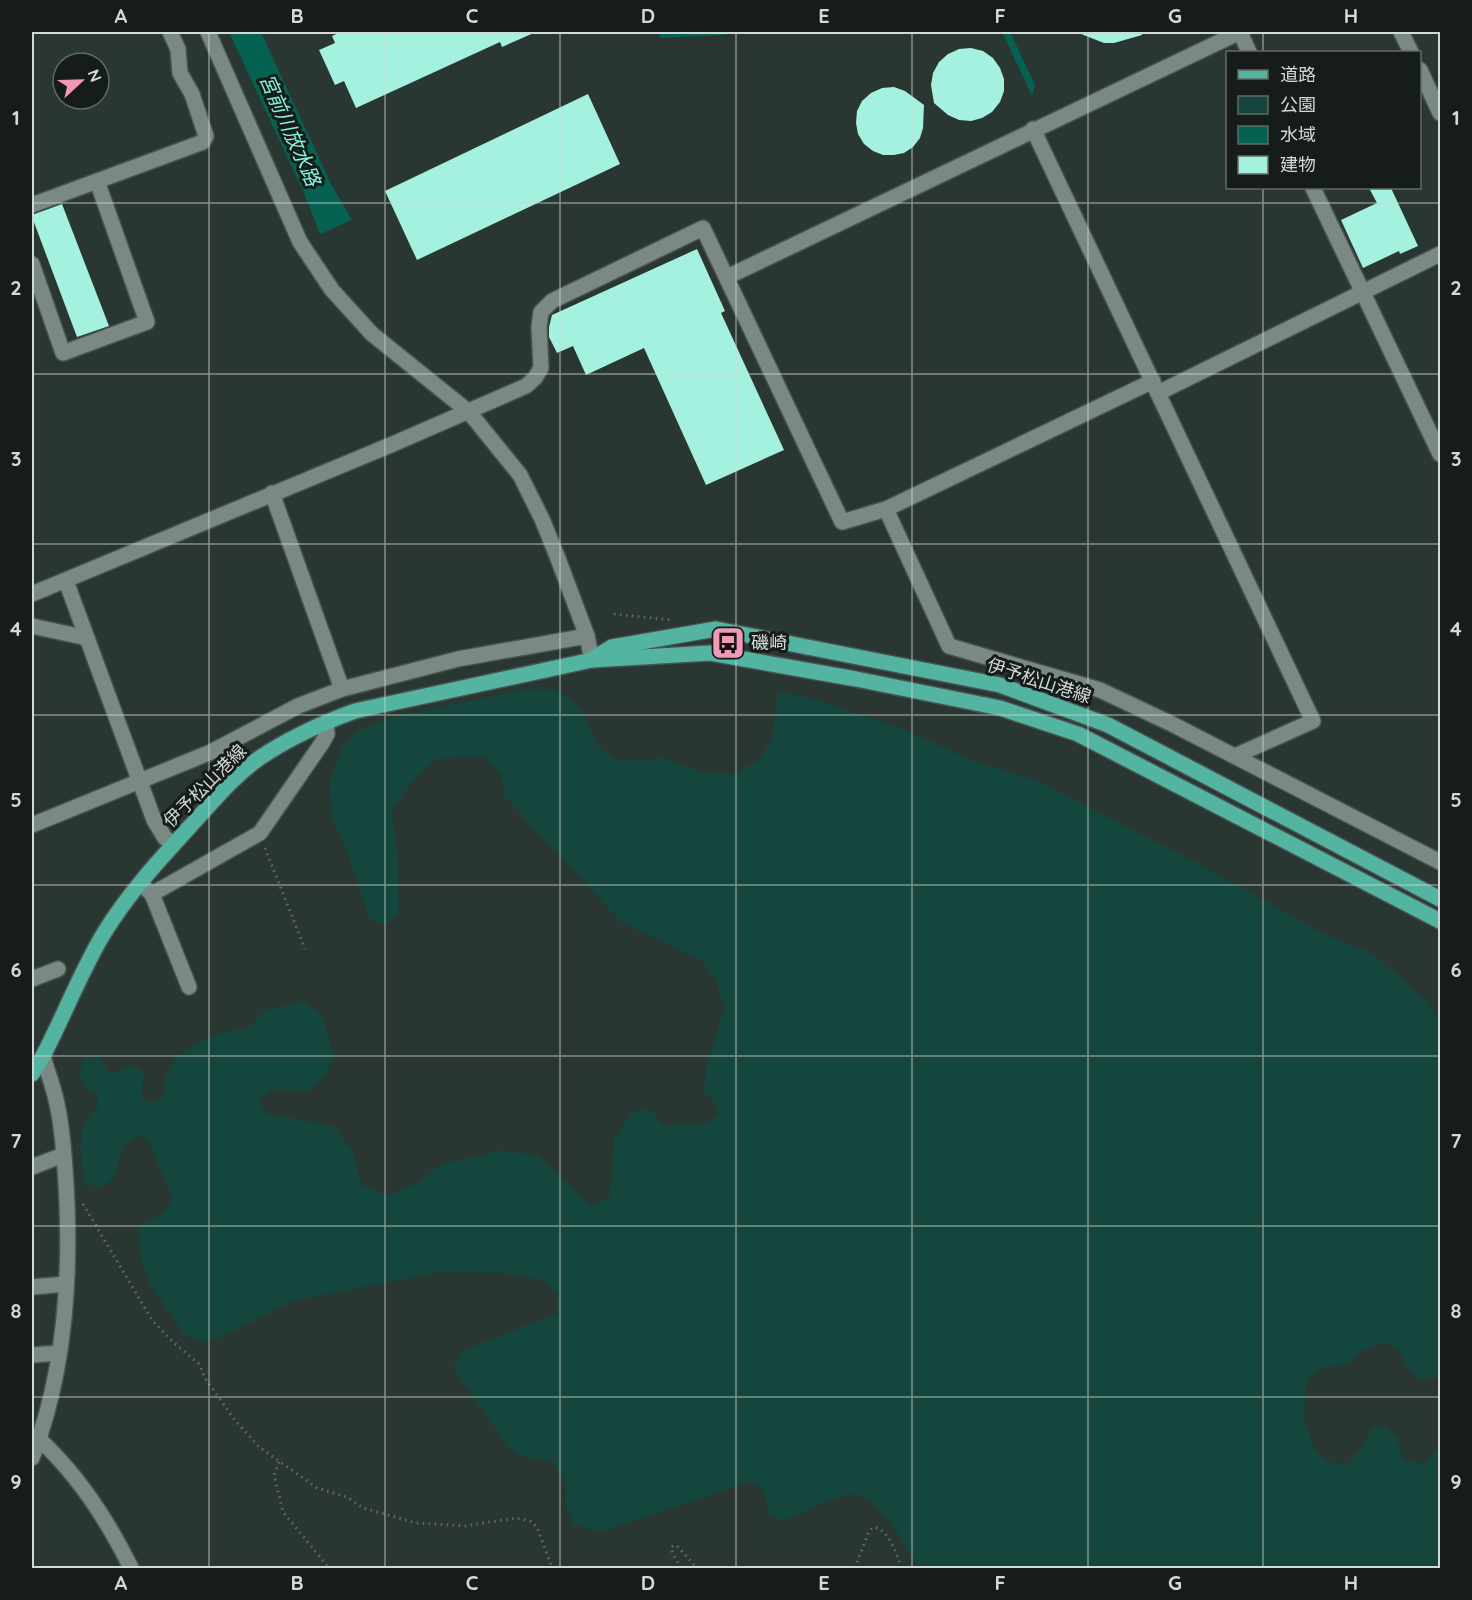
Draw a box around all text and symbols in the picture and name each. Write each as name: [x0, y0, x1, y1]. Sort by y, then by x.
text: A: [115, 3, 128, 28]
text: B: [290, 3, 304, 28]
text: C: [466, 3, 479, 28]
text: D: [641, 3, 655, 28]
text: E: [818, 3, 830, 28]
text: F: [994, 3, 1006, 28]
text: G: [1168, 3, 1182, 28]
text: H: [1344, 3, 1358, 28]
north arrow: [51, 51, 111, 111]
legend: [1226, 51, 1421, 189]
text: 道路: [1280, 63, 1316, 86]
text: N: [83, 66, 106, 85]
water label: 宮前川放水路: [255, 70, 327, 192]
text: 公園: [1280, 93, 1316, 116]
text: 1: [12, 105, 20, 130]
text: 1: [1452, 105, 1460, 130]
text: 水域: [1280, 123, 1316, 146]
text: 建物: [1280, 153, 1316, 176]
text: 2: [10, 275, 22, 300]
text: 2: [1450, 275, 1462, 300]
text: 3: [11, 446, 21, 471]
text: 3: [1451, 446, 1461, 471]
text: 4: [10, 616, 22, 641]
text: 4: [1450, 616, 1462, 641]
bus stop icon: 磯崎: [710, 625, 746, 661]
place label: 磯崎: [751, 631, 787, 654]
street label: 伊予松山港線: [984, 653, 1094, 708]
street label: 伊予松山港線: [158, 739, 251, 832]
text: 5: [10, 787, 22, 812]
text: 5: [1450, 787, 1462, 812]
text: 6: [10, 957, 22, 982]
text: 6: [1450, 957, 1462, 982]
text: 7: [11, 1128, 22, 1153]
text: 7: [1451, 1128, 1462, 1153]
text: 8: [11, 1298, 22, 1323]
text: 8: [1451, 1298, 1462, 1323]
text: 9: [10, 1469, 22, 1494]
text: 9: [1450, 1469, 1462, 1494]
text: A: [115, 1570, 128, 1595]
text: B: [290, 1570, 304, 1595]
text: C: [466, 1570, 479, 1595]
text: D: [641, 1570, 655, 1595]
text: E: [818, 1570, 830, 1595]
text: F: [994, 1570, 1006, 1595]
text: G: [1168, 1570, 1182, 1595]
text: H: [1344, 1570, 1358, 1595]

